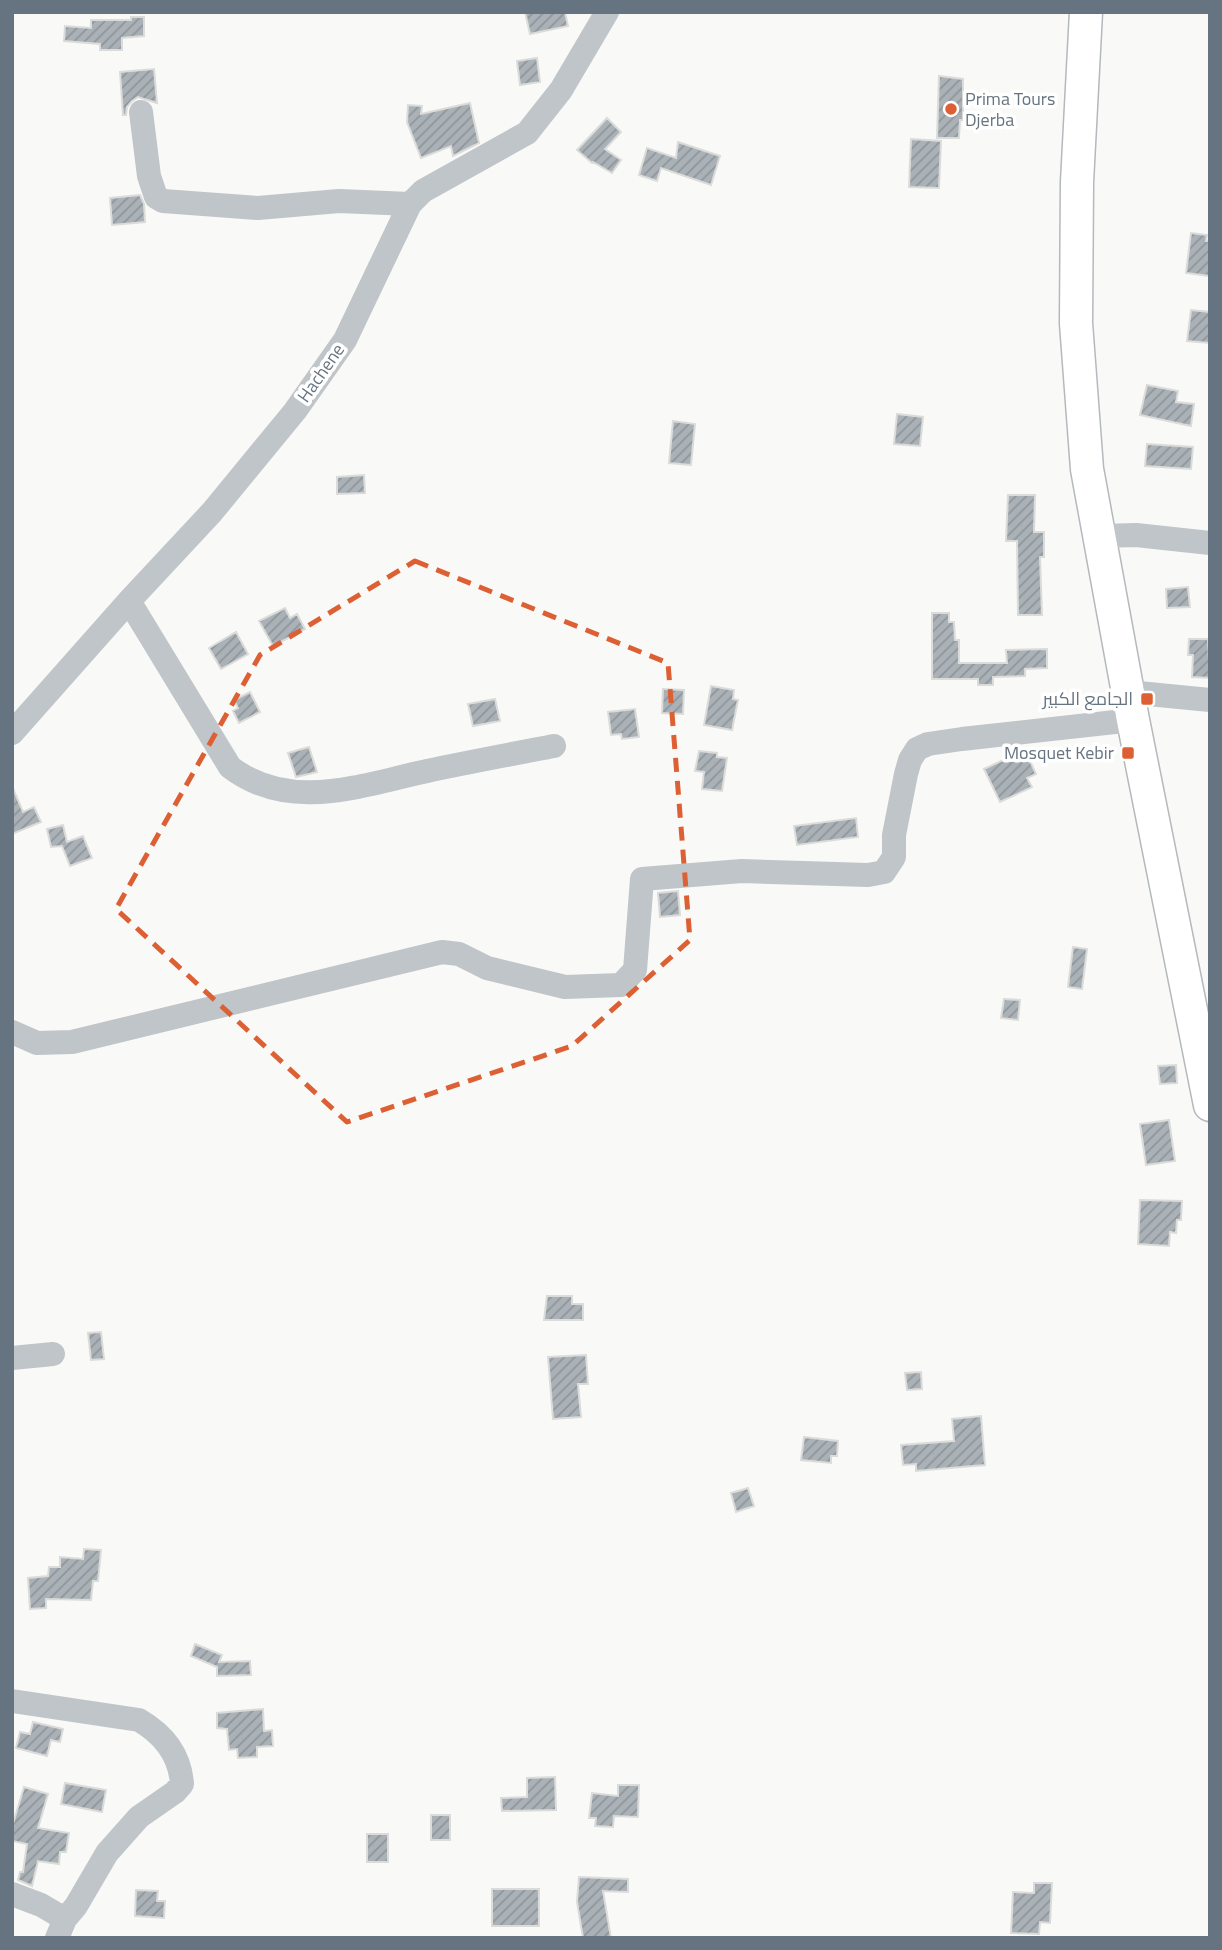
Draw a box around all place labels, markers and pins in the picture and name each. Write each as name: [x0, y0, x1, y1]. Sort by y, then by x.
place label: Prima Tours Djerba: [965, 85, 1055, 133]
marker: Prima Tours Djerba: [943, 101, 959, 117]
place label: الجامع الكبير: [1042, 685, 1133, 712]
marker: الجامع الكبير: [1139, 691, 1155, 707]
place label: Mosquet Kebir: [1004, 739, 1114, 766]
marker: Mosquet Kebir: [1120, 745, 1136, 761]

